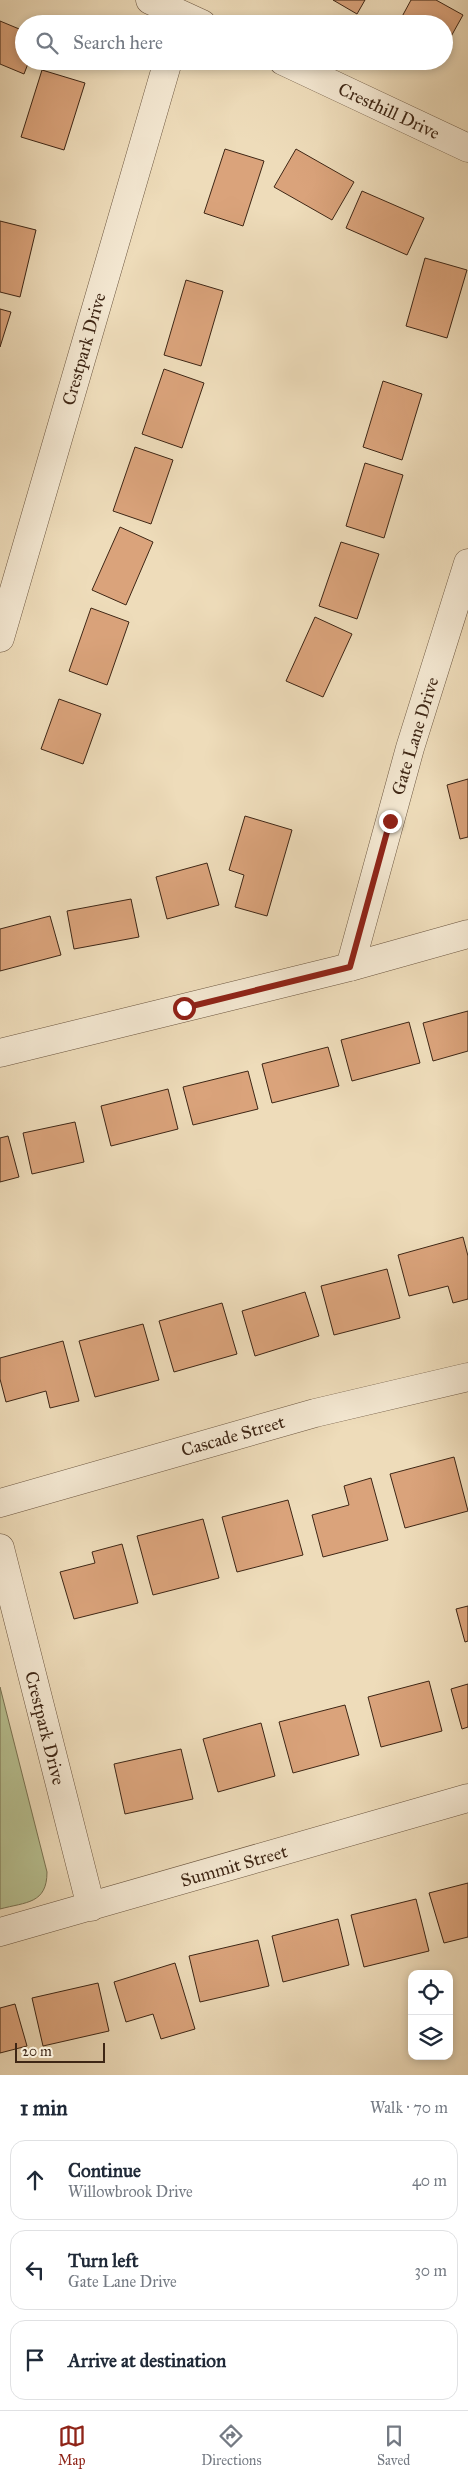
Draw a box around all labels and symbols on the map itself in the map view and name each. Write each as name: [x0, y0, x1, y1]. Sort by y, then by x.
street label: Cresthill Drive: [335, 78, 443, 144]
street label: Crestpark Drive: [57, 290, 111, 408]
street label: Gate Lane Drive: [387, 674, 443, 798]
route end: [379, 810, 402, 833]
route start: [173, 997, 196, 1020]
street label: Cascade Street: [179, 1411, 288, 1461]
street label: Crestpark Drive: [20, 1669, 70, 1787]
street label: Summit Street: [178, 1840, 291, 1892]
scale bar: [15, 2040, 105, 2063]

